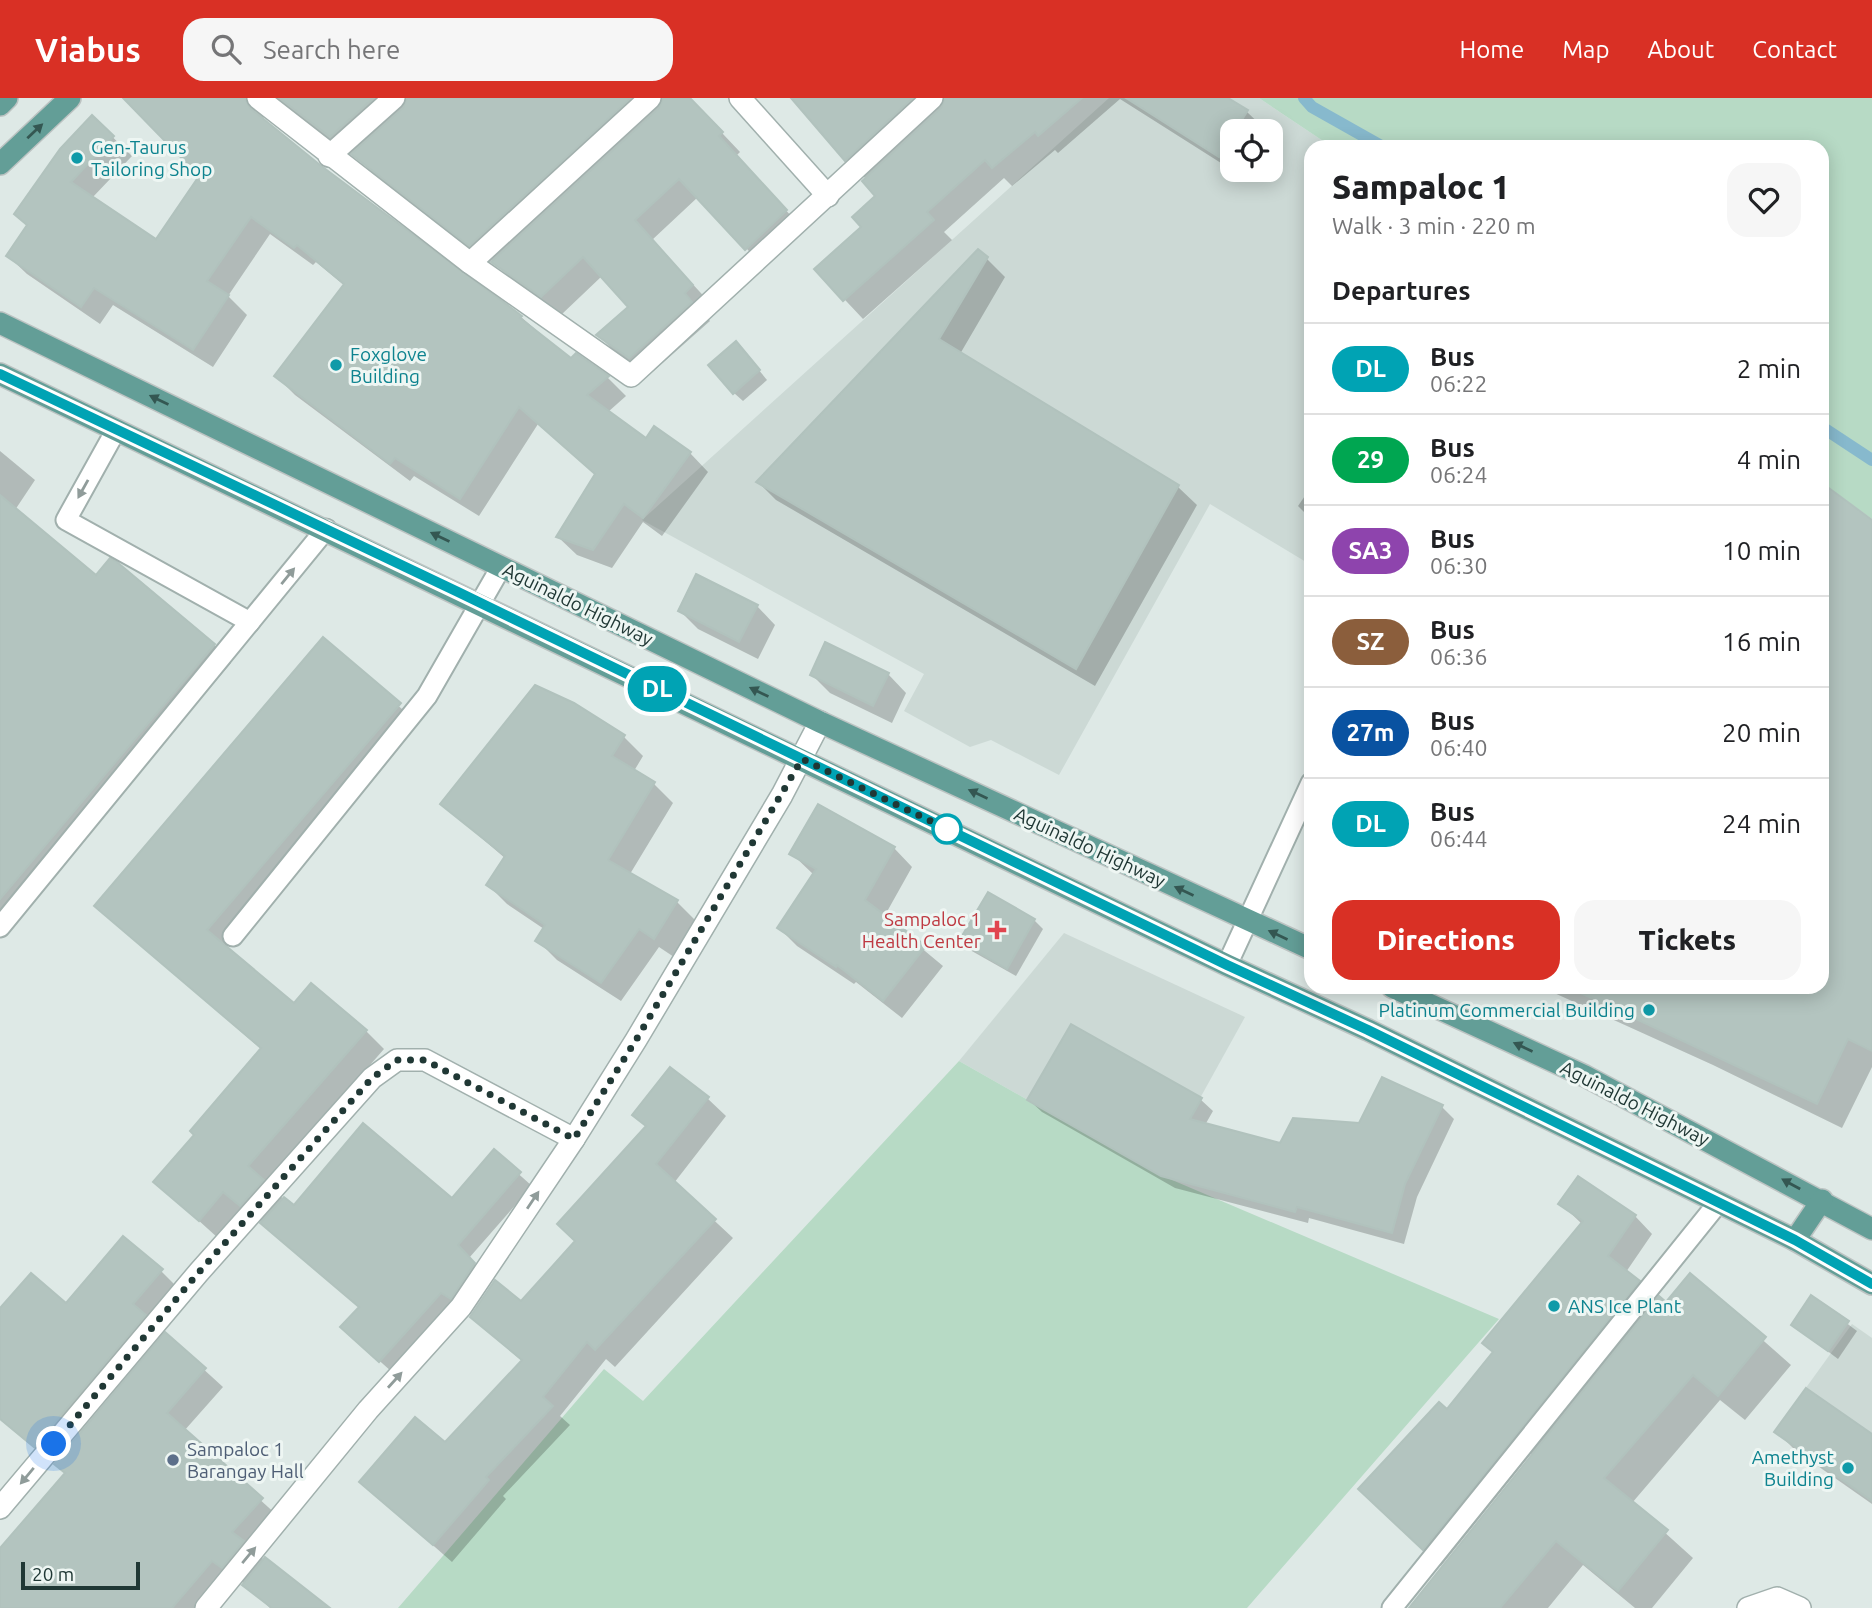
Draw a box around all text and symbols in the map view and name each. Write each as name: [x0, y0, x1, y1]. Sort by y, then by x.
search box: [183, 18, 673, 81]
icon: search: [207, 30, 245, 68]
text: Viabus: [35, 31, 141, 68]
text: Search here: [263, 35, 400, 64]
text: Home: [1459, 36, 1524, 63]
text: Map: [1562, 36, 1609, 63]
text: About: [1647, 36, 1714, 63]
text: Contact: [1752, 36, 1837, 63]
map controls: [1220, 119, 1283, 182]
button: locate: [1220, 119, 1283, 182]
one-way arrow: [26, 123, 44, 139]
place label: Gen-Taurus Tailoring Shop: [91, 136, 212, 180]
marker: Gen-Taurus Tailoring Shop: [69, 150, 85, 166]
button: heart: [1727, 163, 1801, 237]
text: Sampaloc 1: [1332, 168, 1510, 205]
text: Walk · 3 min · 220 m: [1332, 213, 1536, 238]
text: Departures: [1332, 276, 1470, 305]
text: Bus: [1430, 342, 1475, 371]
place label: Foxglove Building: [350, 343, 427, 387]
text: 2 min: [1737, 354, 1801, 383]
text: DL: [1355, 355, 1386, 382]
marker: Foxglove Building: [328, 357, 344, 373]
text: 06:22: [1430, 371, 1488, 396]
one-way arrow: [149, 395, 169, 406]
text: Bus: [1430, 433, 1475, 462]
text: 4 min: [1737, 445, 1801, 474]
text: 29: [1357, 446, 1384, 473]
text: 06:24: [1430, 462, 1488, 487]
one-way arrow: [77, 480, 89, 499]
text: Bus: [1430, 524, 1475, 553]
one-way arrow: [430, 532, 450, 543]
text: 10 min: [1722, 536, 1801, 565]
text: SA3: [1348, 537, 1393, 564]
text: 06:30: [1430, 553, 1488, 578]
street label: Aguinaldo Highway: [499, 558, 657, 650]
one-way arrow: [280, 567, 295, 584]
text: Bus: [1430, 615, 1475, 644]
text: 16 min: [1722, 627, 1801, 656]
text: SZ: [1356, 628, 1385, 655]
text: 06:36: [1430, 644, 1488, 669]
line badge: DL: [626, 666, 688, 712]
text: DL: [642, 675, 672, 702]
one-way arrow: [749, 686, 769, 698]
text: Bus: [1430, 706, 1475, 735]
text: 20 min: [1722, 718, 1801, 747]
text: 27m: [1347, 719, 1394, 746]
text: 06:40: [1430, 735, 1488, 760]
one-way arrow: [968, 788, 988, 800]
text: Bus: [1430, 797, 1475, 826]
street label: Aguinaldo Highway: [1011, 802, 1169, 892]
text: 24 min: [1722, 809, 1801, 838]
text: DL: [1355, 810, 1386, 837]
unlabelled marker: [932, 814, 962, 844]
text: 06:44: [1430, 826, 1488, 851]
one-way arrow: [1174, 885, 1194, 897]
button: Directions: [1332, 900, 1560, 980]
button: Tickets: [1574, 900, 1801, 980]
place label: Sampaloc 1 Health Center: [862, 908, 981, 952]
marker: Sampaloc 1 Health Center: [987, 920, 1007, 940]
one-way arrow: [1268, 929, 1289, 940]
place label: Platinum Commercial Building: [1379, 999, 1635, 1021]
marker: Platinum Commercial Building: [1641, 1002, 1657, 1018]
one-way arrow: [1513, 1041, 1533, 1053]
street label: Aguinaldo Highway: [1557, 1056, 1713, 1150]
one-way arrow: [1781, 1178, 1801, 1190]
one-way arrow: [526, 1191, 540, 1209]
place label: ANS Ice Plant: [1568, 1295, 1682, 1317]
marker: ANS Ice Plant: [1546, 1298, 1562, 1314]
one-way arrow: [386, 1372, 402, 1389]
your location: [36, 1426, 71, 1461]
place label: Sampaloc 1 Barangay Hall: [187, 1438, 304, 1482]
place label: Amethyst Building: [1752, 1446, 1835, 1490]
marker: Sampaloc 1 Barangay Hall: [165, 1452, 181, 1468]
marker: Amethyst Building: [1840, 1460, 1856, 1476]
one-way arrow: [19, 1467, 35, 1485]
one-way arrow: [242, 1547, 257, 1565]
scale bar: [21, 1559, 140, 1591]
text: 20 m: [32, 1563, 74, 1585]

